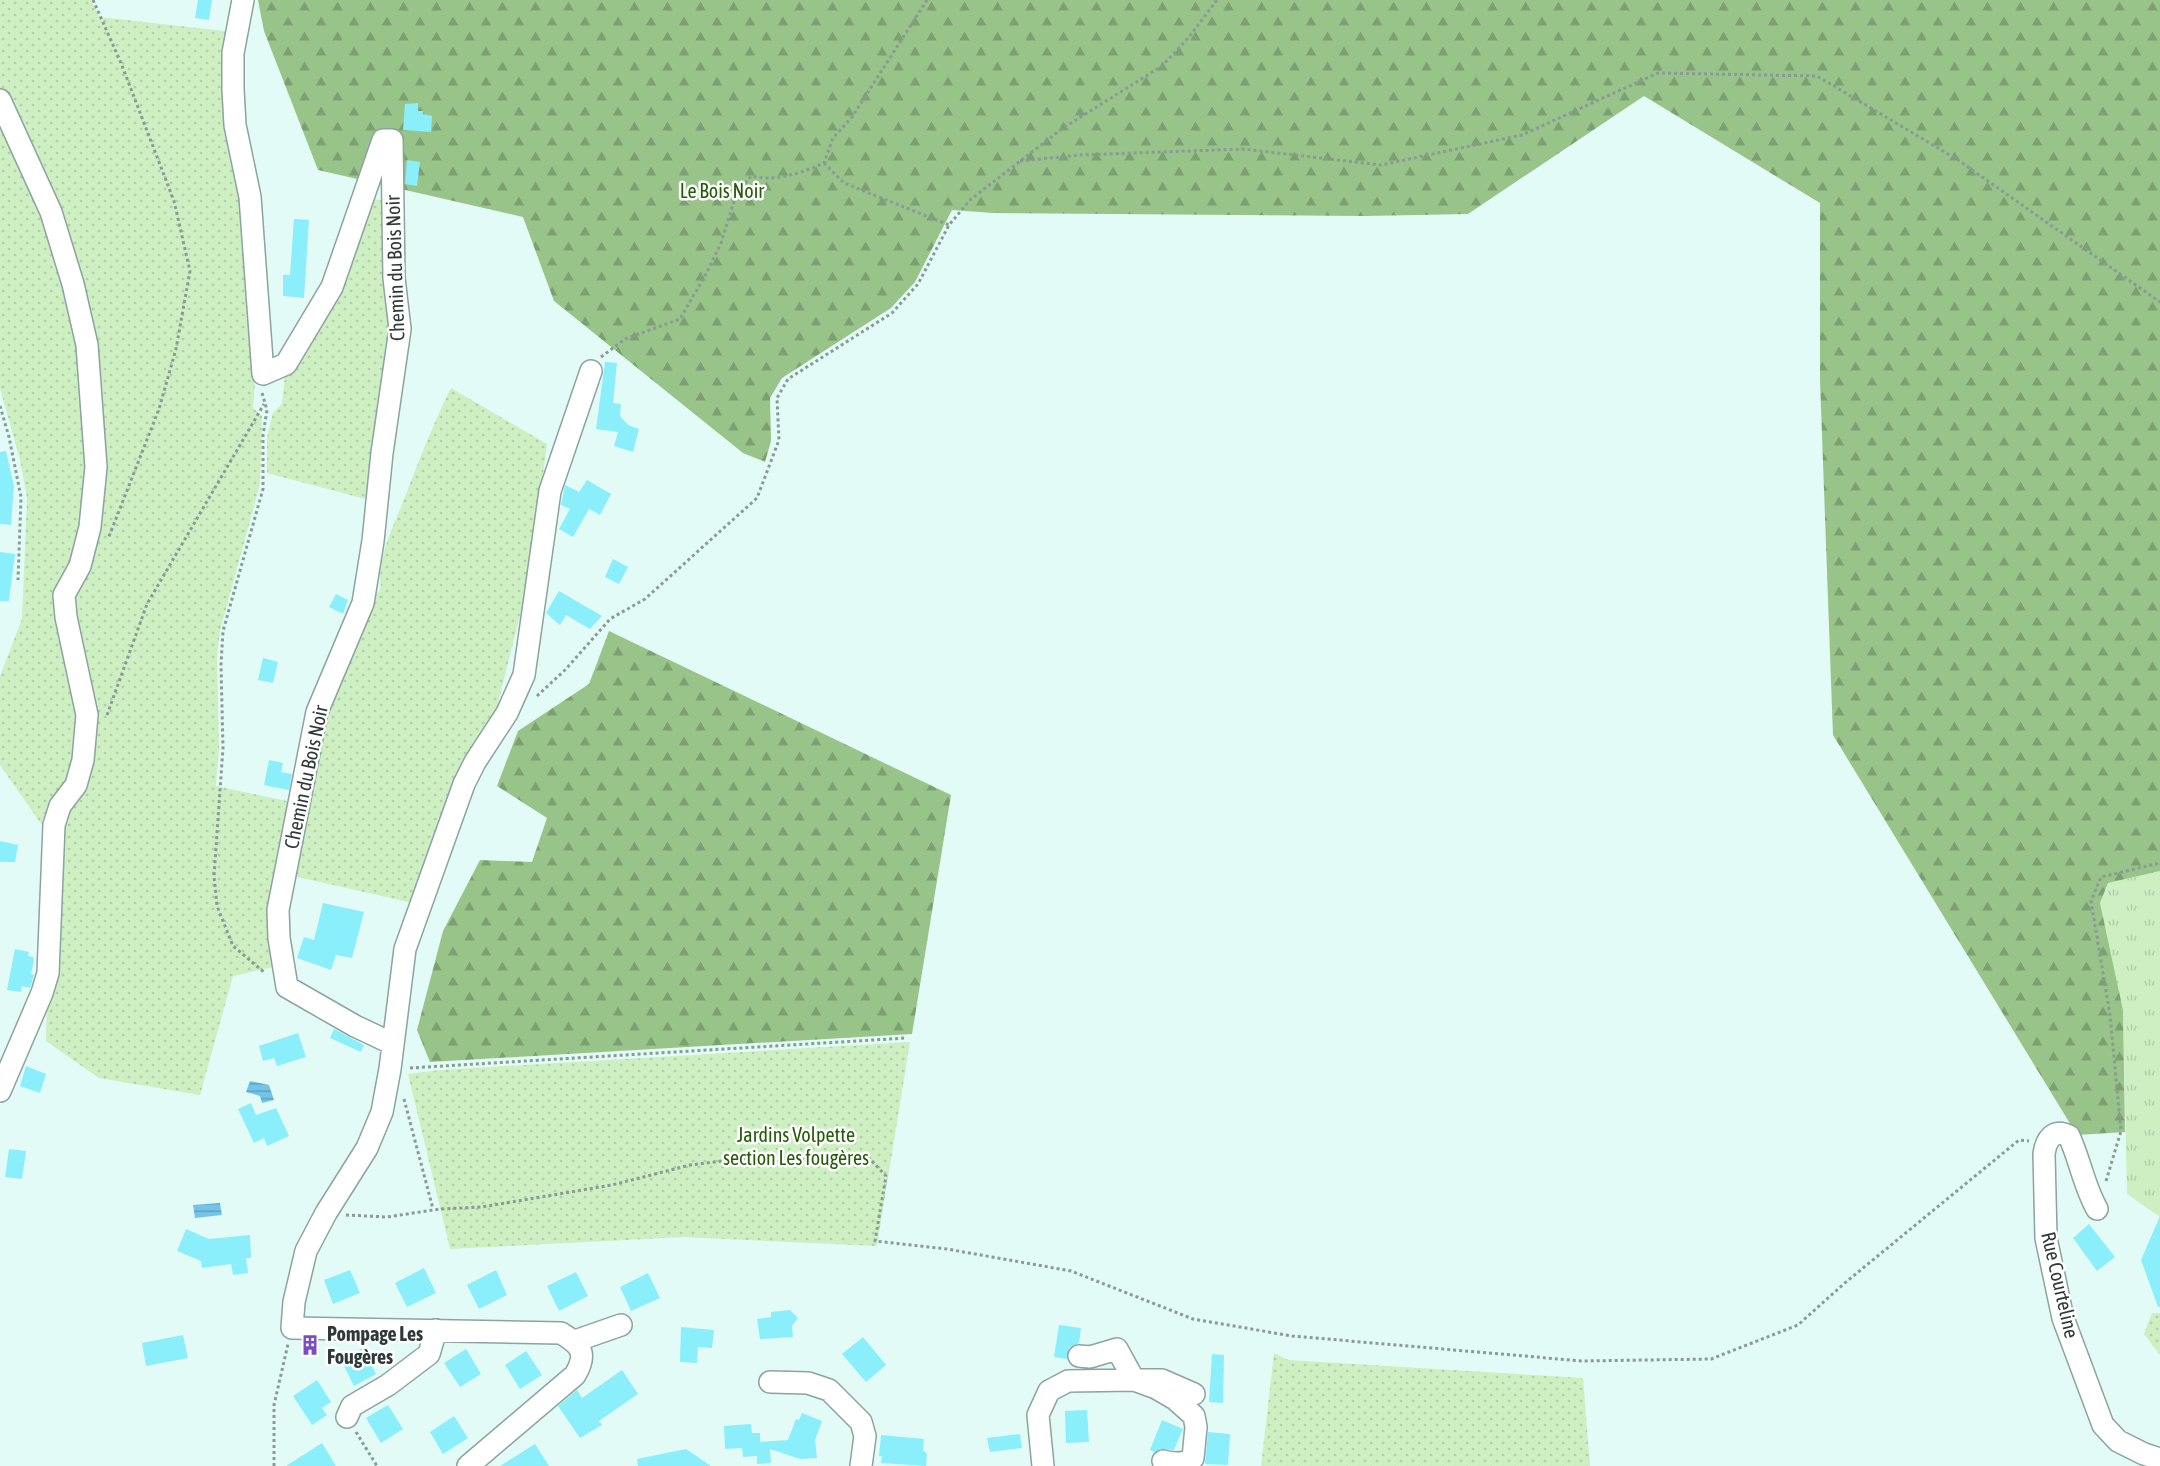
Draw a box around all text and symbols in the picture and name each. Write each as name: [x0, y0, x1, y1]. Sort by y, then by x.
park label: Le Bois Noir: [680, 179, 765, 202]
street label: Chemin du Bois Noir: [380, 194, 409, 341]
street label: Chemin du Bois Noir: [279, 702, 332, 851]
park label: Jardins Volpette section Les fougères: [723, 1123, 869, 1169]
street label: Rue Courteline: [2037, 1229, 2084, 1340]
place label: Pompage Les Fougères: [327, 1322, 423, 1368]
building icon: Pompage Les Fougères: [298, 1333, 322, 1357]

